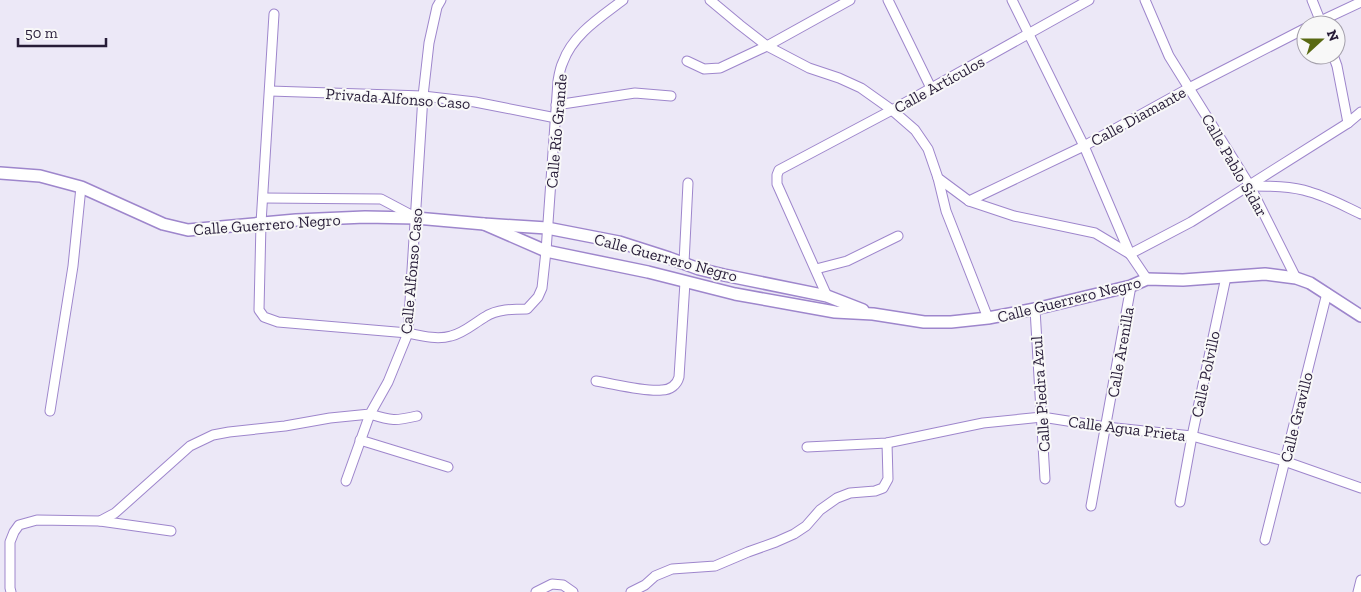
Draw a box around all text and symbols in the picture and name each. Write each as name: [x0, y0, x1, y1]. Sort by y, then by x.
scale bar: [18, 15, 105, 47]
north arrow: [1296, 15, 1346, 65]
text: 50 m: [25, 24, 58, 42]
text: N: [1323, 28, 1343, 44]
street label: Calle Artículos: [891, 52, 988, 117]
street label: Calle Río Grande: [542, 73, 571, 189]
street label: Calle Diamante: [1088, 83, 1189, 150]
street label: Privada Alfonso Caso: [325, 84, 471, 113]
street label: Calle Pablo Sidar: [1197, 111, 1272, 220]
street label: Calle Alfonso Caso: [397, 207, 426, 335]
street label: Calle Guerrero Negro: [193, 210, 341, 239]
street label: Calle Guerrero Negro: [592, 229, 740, 286]
street label: Calle Guerrero Negro: [995, 272, 1143, 327]
street label: Calle Arenilla: [1103, 305, 1138, 399]
street label: Calle Polvillo: [1187, 329, 1224, 419]
street label: Calle Piedra Azul: [1027, 335, 1054, 453]
street label: Calle Gravillo: [1276, 370, 1317, 464]
street label: Calle Agua Prieta: [1067, 412, 1187, 445]

